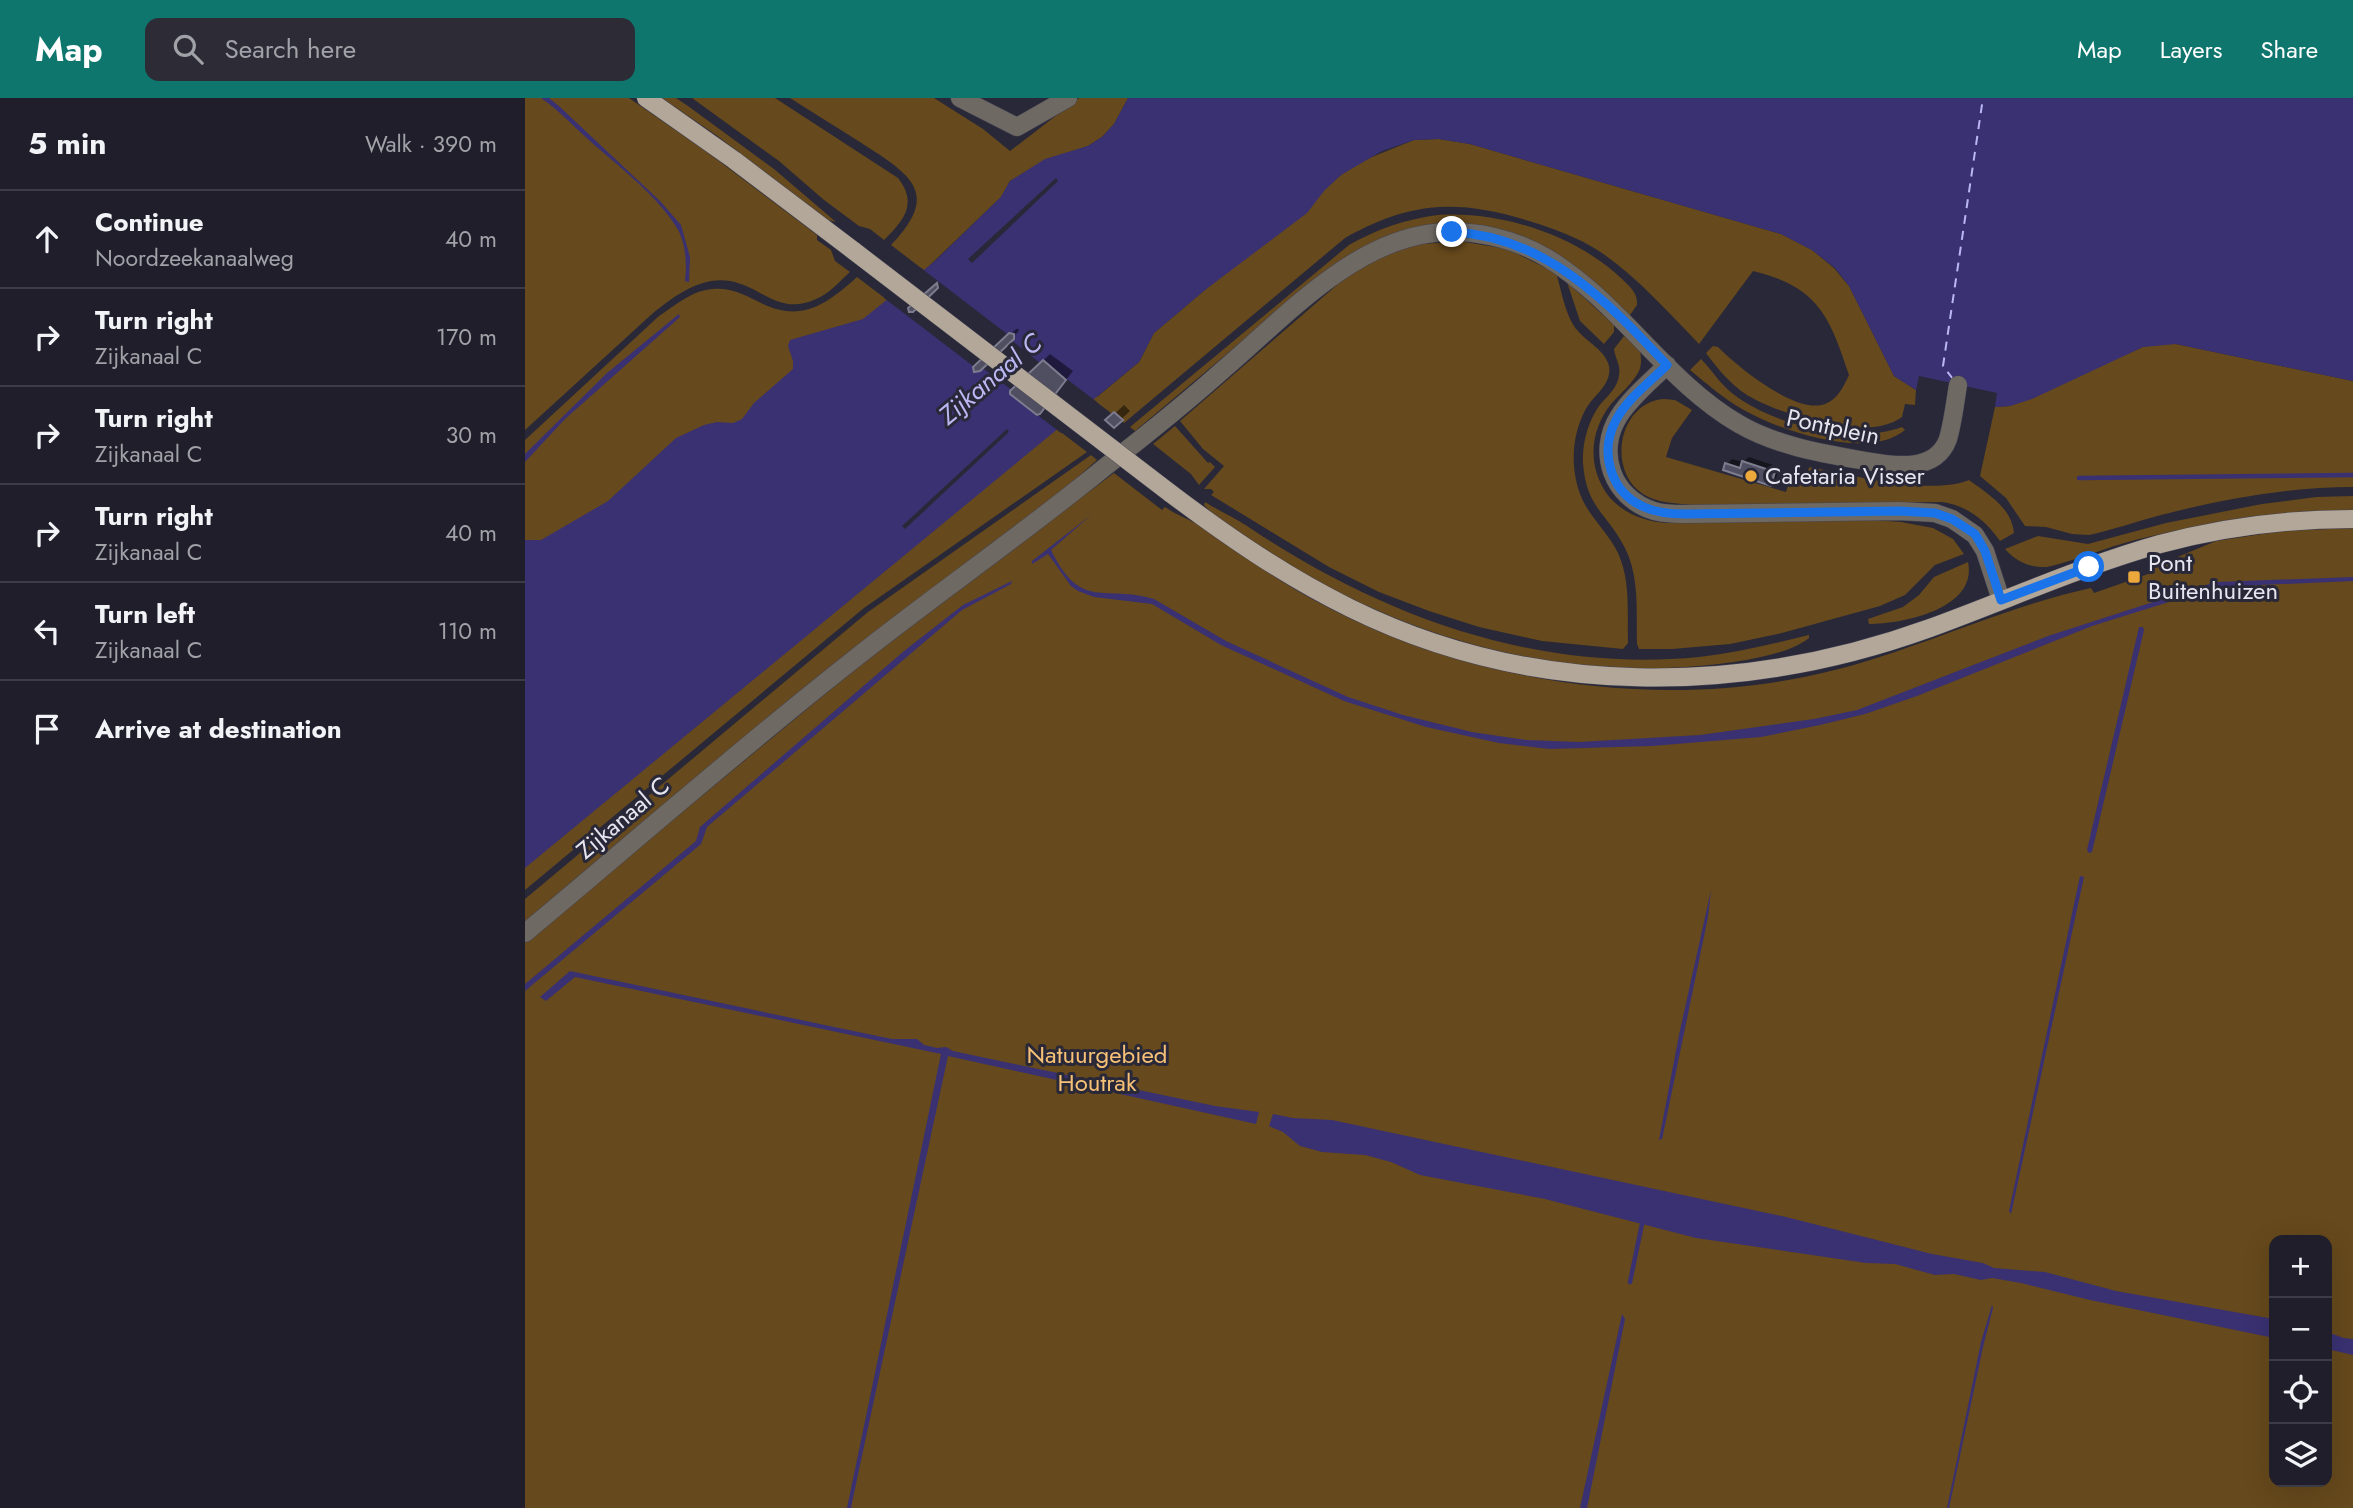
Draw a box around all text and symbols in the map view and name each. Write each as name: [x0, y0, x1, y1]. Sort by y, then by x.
search box: [145, 18, 635, 81]
text: Map: [35, 26, 103, 73]
icon: search: [169, 30, 207, 68]
text: Search here: [225, 30, 356, 68]
text: Map: [2077, 32, 2122, 67]
text: Layers: [2160, 32, 2222, 67]
text: Share: [2260, 32, 2318, 67]
text: 5 min: [28, 122, 106, 165]
text: Walk · 390 m: [365, 127, 497, 161]
text: Continue: [95, 203, 204, 241]
route end: [1436, 216, 1467, 247]
icon: ahead: [28, 220, 66, 258]
text: 40 m: [445, 222, 497, 256]
text: Noordzeekanaalweg: [95, 241, 294, 275]
text: Turn right: [95, 301, 213, 339]
icon: right: [28, 318, 66, 356]
text: 170 m: [436, 320, 497, 354]
water label: Zijkanaal C: [929, 324, 1051, 434]
text: Zijkanaal C: [95, 339, 203, 373]
text: Turn right: [95, 399, 213, 437]
street label: Pontplein: [1783, 400, 1883, 453]
icon: right: [28, 416, 66, 454]
text: 30 m: [446, 418, 497, 452]
text: Zijkanaal C: [95, 437, 203, 471]
place label: Cafetaria Visser: [1765, 458, 1926, 493]
marker: Cafetaria Visser: [1743, 468, 1759, 484]
text: Turn right: [95, 497, 213, 535]
icon: right: [28, 514, 66, 552]
text: 40 m: [445, 516, 497, 550]
text: Zijkanaal C: [95, 535, 203, 569]
place label: Pont Buitenhuizen: [2148, 545, 2278, 608]
route start: [2073, 551, 2104, 582]
marker: Pont Buitenhuizen: [2126, 569, 2142, 585]
text: Turn left: [95, 595, 195, 633]
icon: left: [28, 612, 66, 650]
text: 110 m: [438, 614, 497, 648]
text: Zijkanaal C: [95, 633, 203, 667]
icon: arrive: [28, 710, 66, 748]
text: Arrive at destination: [95, 710, 342, 748]
street label: Zijkanaal C: [568, 768, 677, 867]
park label: Natuurgebied Houtrak: [1027, 1037, 1167, 1100]
map controls: [2269, 1235, 2332, 1487]
button: +: [2269, 1235, 2332, 1298]
button: −: [2269, 1298, 2332, 1361]
button: locate: [2269, 1361, 2332, 1424]
button: layers: [2269, 1424, 2332, 1487]

